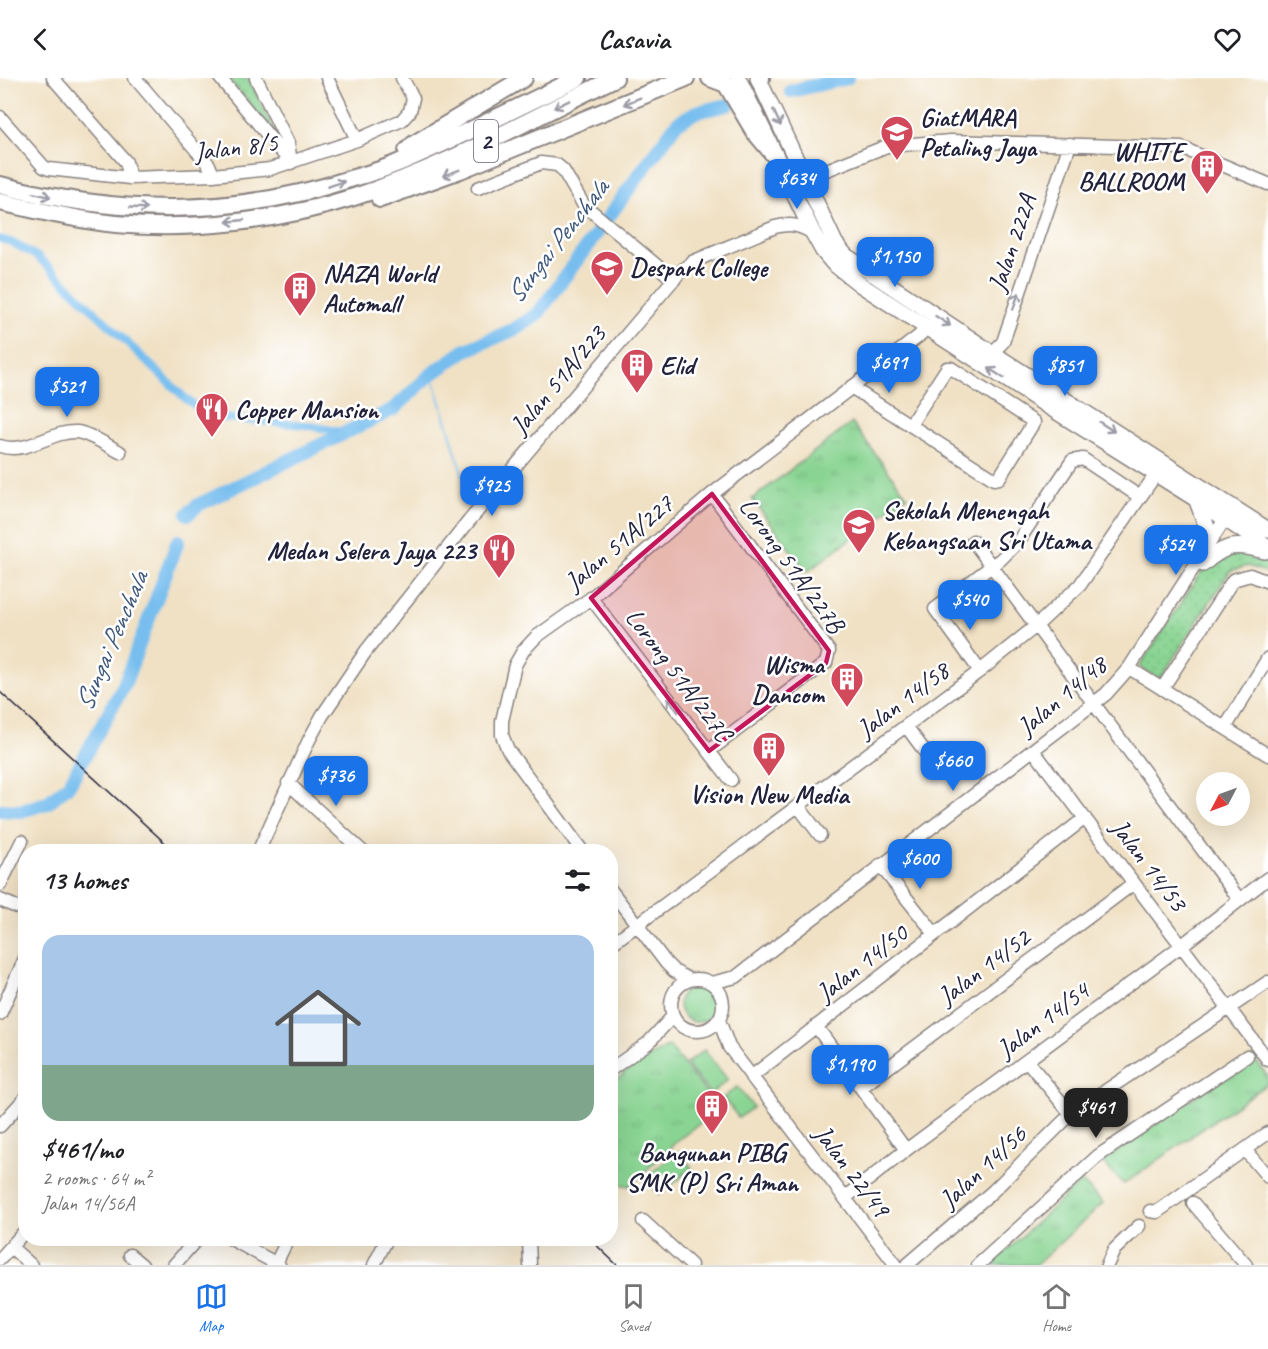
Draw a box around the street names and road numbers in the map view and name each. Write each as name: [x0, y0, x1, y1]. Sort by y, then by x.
road number: 2: [474, 120, 498, 162]
street label: Jalan 8/5: [190, 125, 281, 169]
street label: Jalan 222A: [979, 189, 1045, 298]
street label: Jalan 51A/223: [502, 317, 615, 443]
street label: Jalan 51A/227: [556, 487, 681, 599]
street label: Lorong 51A/227B: [732, 491, 853, 640]
street label: Lorong 51A/227C: [618, 602, 741, 750]
street label: Jalan 14/48: [1009, 647, 1115, 744]
street label: Jalan 14/58: [849, 653, 958, 747]
street label: Jalan 14/53: [1102, 811, 1196, 920]
street label: Jalan 14/50: [808, 916, 916, 1010]
street label: Jalan 14/52: [930, 920, 1039, 1014]
street label: Jalan 14/54: [989, 973, 1098, 1067]
street label: Jalan 22/49: [805, 1117, 899, 1226]
street label: Jalan 14/56: [931, 1117, 1034, 1217]

